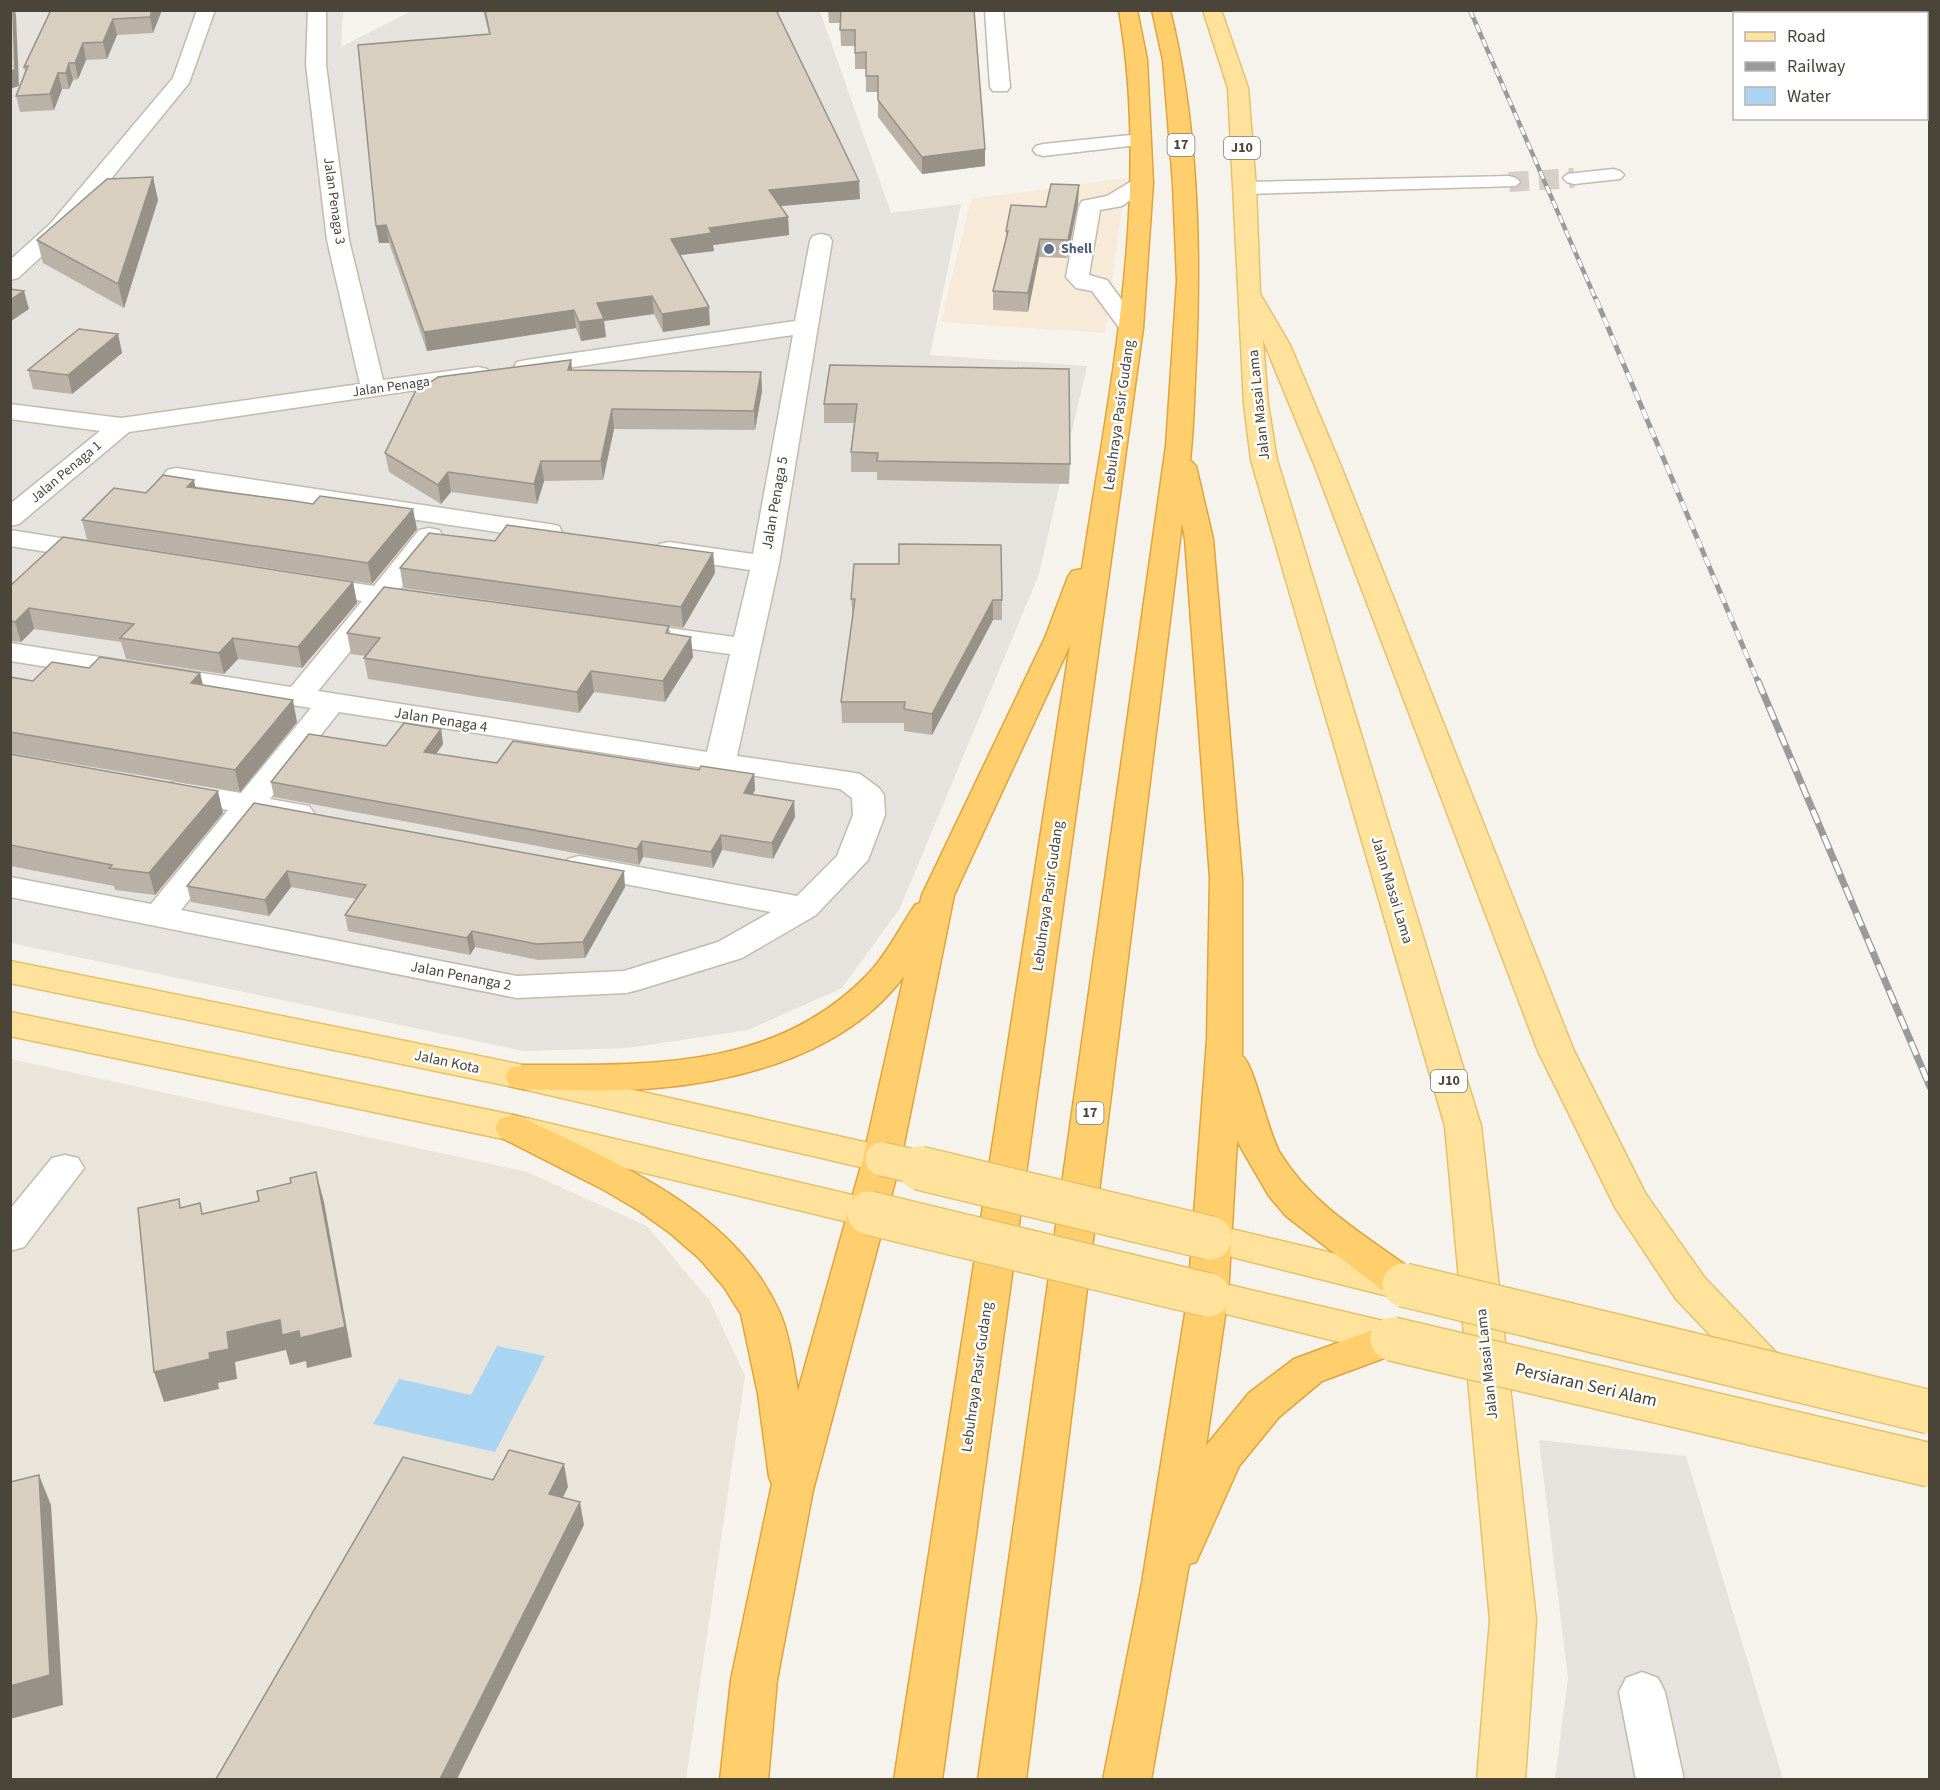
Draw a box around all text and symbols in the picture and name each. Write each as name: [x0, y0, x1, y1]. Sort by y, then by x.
legend: [1733, 12, 1928, 120]
text: Road: [1787, 24, 1826, 49]
text: Railway: [1787, 54, 1846, 79]
text: Water: [1787, 84, 1831, 109]
road number: 17: [1168, 134, 1194, 156]
road number: J10: [1224, 137, 1260, 159]
street label: Jalan Penaga 3: [318, 156, 350, 246]
place label: Shell: [1061, 239, 1092, 259]
marker: Shell: [1042, 242, 1056, 256]
street label: Lebuhraya Pasir Gudang: [1098, 338, 1140, 491]
street label: Jalan Masai Lama: [1243, 349, 1275, 461]
street label: Jalan Penaga: [351, 372, 431, 402]
street label: Jalan Penaga 1: [26, 436, 106, 508]
street label: Jalan Penaga 5: [756, 455, 794, 551]
street label: Jalan Penaga 4: [393, 702, 490, 738]
street label: Lebuhraya Pasir Gudang: [1027, 819, 1069, 972]
street label: Jalan Masai Lama: [1366, 834, 1418, 946]
street label: Jalan Penanga 2: [409, 956, 513, 996]
street label: Jalan Kota: [412, 1045, 482, 1079]
road number: J10: [1431, 1070, 1467, 1092]
road number: 17: [1076, 1102, 1104, 1124]
street label: Lebuhraya Pasir Gudang: [956, 1300, 998, 1453]
street label: Jalan Masai Lama: [1471, 1308, 1503, 1420]
street label: Persiaran Seri Alam: [1512, 1356, 1660, 1414]

